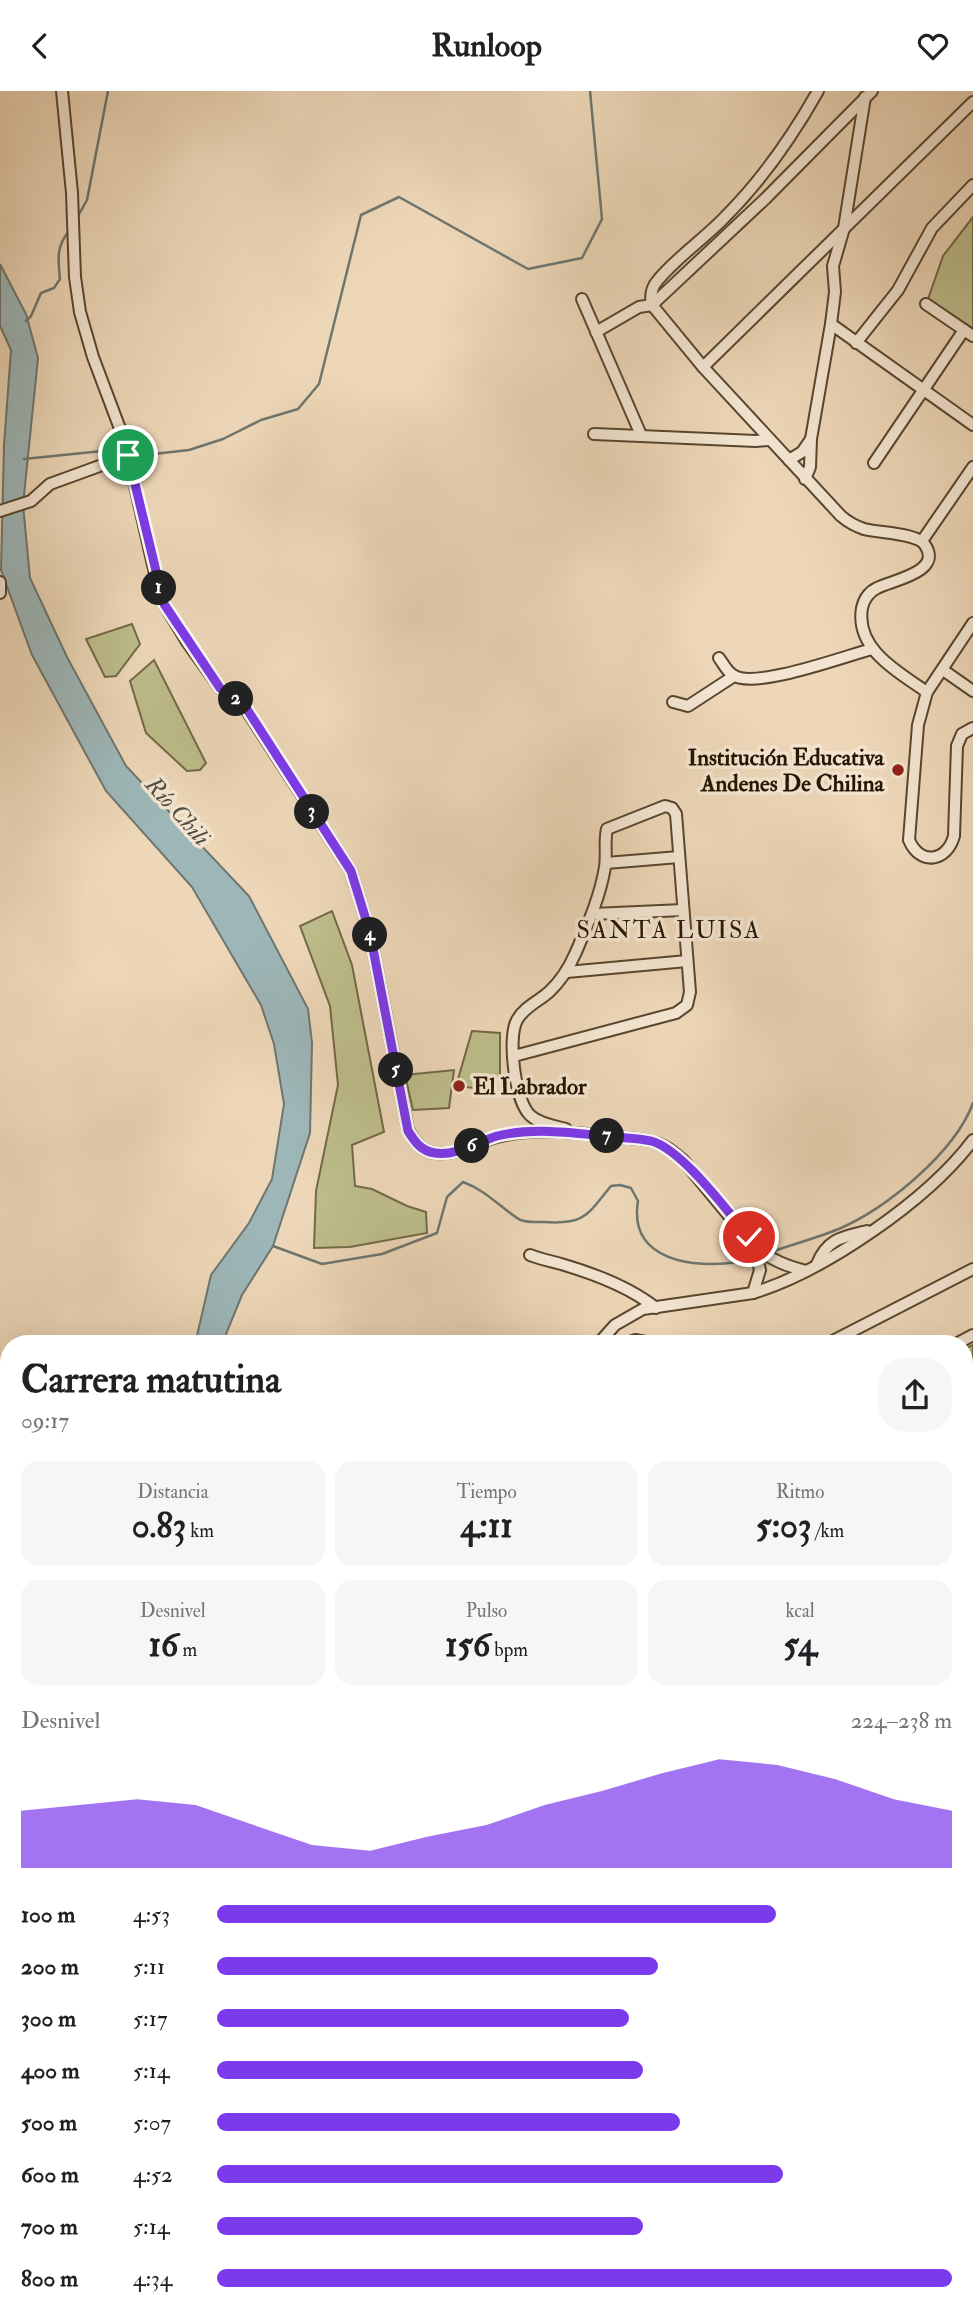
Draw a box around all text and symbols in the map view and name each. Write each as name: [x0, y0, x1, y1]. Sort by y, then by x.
text: Runloop: [431, 26, 542, 66]
icon: back: [21, 27, 59, 65]
icon: heart: [914, 27, 952, 65]
pin: [98, 425, 158, 485]
icon: arrive: [109, 436, 147, 474]
pin: 1: [142, 571, 176, 605]
text: 1: [155, 575, 162, 599]
pin: 2: [218, 681, 254, 717]
text: 2: [231, 686, 240, 710]
place label: Institución Educativa Andenes De Chilina: [688, 743, 886, 798]
marker: Institución Educativa Andenes De Chilina: [890, 762, 906, 778]
water label: Río Chili: [138, 769, 217, 853]
pin: 3: [294, 795, 330, 829]
text: 3: [308, 799, 315, 823]
district label: SANTA LUISA: [576, 915, 762, 946]
pin: 4: [352, 917, 388, 953]
text: 4: [364, 922, 375, 946]
pin: 5: [378, 1053, 414, 1087]
text: 5: [391, 1057, 400, 1081]
place label: El Labrador: [473, 1072, 587, 1101]
marker: El Labrador: [451, 1078, 467, 1094]
pin: 7: [590, 1119, 624, 1153]
text: 7: [602, 1123, 611, 1147]
pin: 6: [454, 1129, 490, 1163]
text: 6: [467, 1133, 476, 1157]
pin: [719, 1207, 779, 1267]
icon: check: [730, 1218, 768, 1256]
text: Carrera matutina: [21, 1356, 281, 1404]
button: share: [878, 1358, 952, 1432]
text: 09:17: [21, 1406, 69, 1435]
text: Distancia: [137, 1480, 208, 1504]
text: Tiempo: [456, 1480, 517, 1504]
text: Ritmo: [776, 1480, 824, 1504]
text: 0.83: [132, 1504, 186, 1548]
text: 4:11: [460, 1504, 513, 1548]
text: 5:03: [756, 1504, 812, 1548]
text: km: [186, 1519, 214, 1543]
text: /km: [812, 1519, 844, 1543]
text: Desnivel: [140, 1599, 206, 1623]
text: Pulso: [466, 1599, 507, 1623]
text: kcal: [786, 1599, 815, 1623]
text: 16: [148, 1623, 178, 1667]
text: 156: [445, 1623, 490, 1667]
text: 54: [783, 1623, 817, 1667]
text: m: [178, 1638, 197, 1662]
text: bpm: [490, 1638, 528, 1662]
text: Desnivel: [21, 1706, 100, 1735]
text: 224–238 m: [851, 1706, 952, 1735]
text: 100 m: [21, 1900, 75, 1929]
text: 4:53: [133, 1900, 170, 1929]
text: 200 m: [21, 1952, 79, 1981]
text: 5:11: [133, 1952, 165, 1981]
text: 300 m: [21, 2004, 76, 2033]
text: 5:17: [133, 2004, 168, 2033]
text: 400 m: [21, 2056, 80, 2085]
text: 5:14: [133, 2056, 169, 2085]
text: 500 m: [21, 2108, 77, 2137]
text: 5:07: [133, 2108, 171, 2137]
text: 600 m: [21, 2160, 79, 2189]
text: 4:52: [133, 2160, 173, 2189]
text: 700 m: [21, 2212, 78, 2241]
text: 5:14: [133, 2212, 169, 2241]
text: 800 m: [21, 2264, 78, 2293]
text: 4:34: [133, 2264, 172, 2293]

